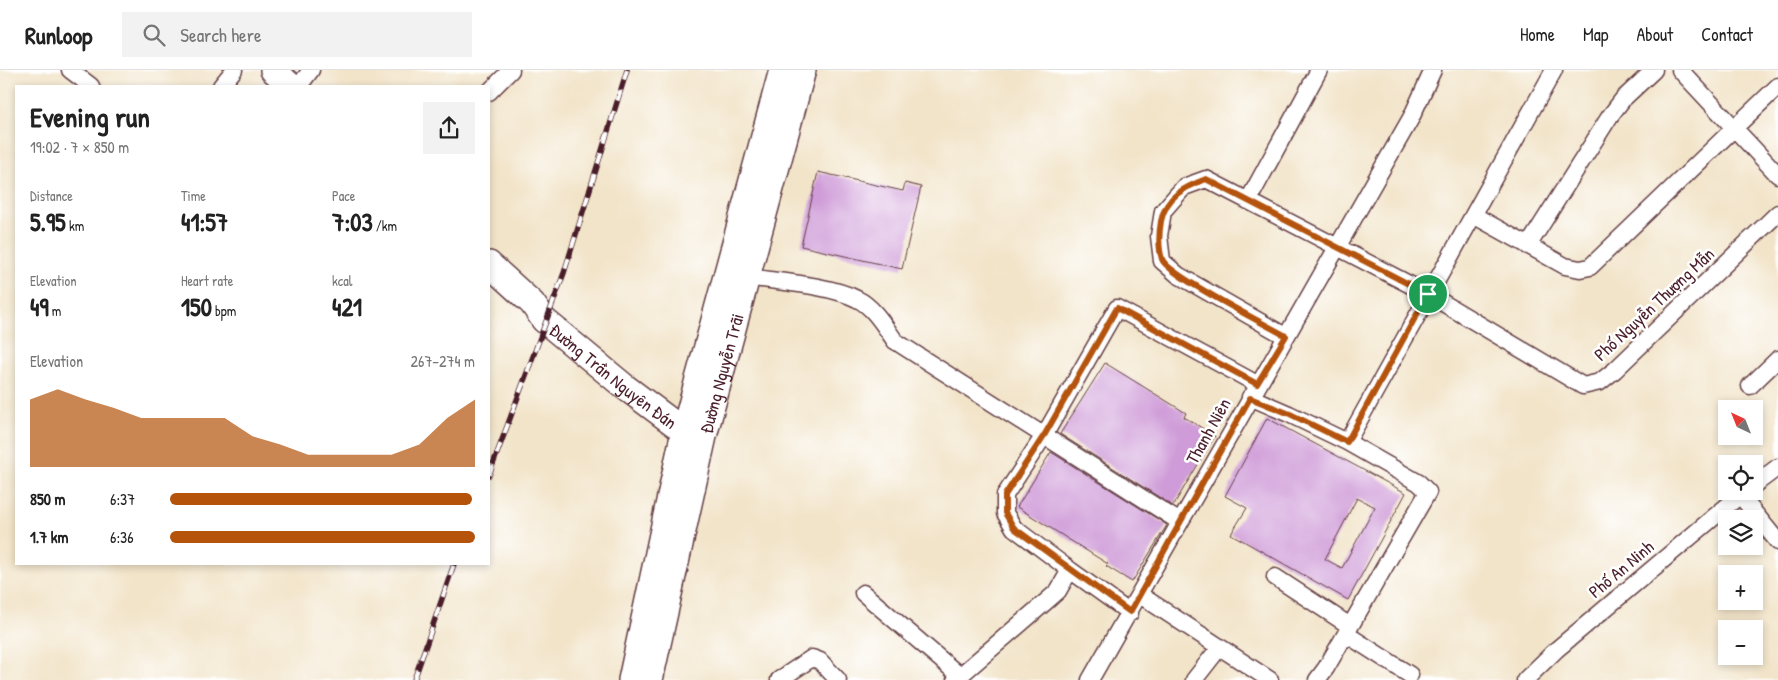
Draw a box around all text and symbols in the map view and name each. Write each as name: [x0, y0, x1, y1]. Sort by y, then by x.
search box: [122, 12, 472, 57]
text: Runloop: [25, 19, 92, 51]
icon: search: [140, 21, 168, 49]
text: Search here: [180, 22, 262, 48]
text: Home: [1520, 22, 1555, 47]
text: Map: [1583, 22, 1608, 47]
text: About: [1636, 22, 1673, 47]
text: Contact: [1701, 22, 1753, 47]
text: Evening run: [30, 98, 150, 136]
button: share: [423, 102, 475, 154]
text: 19:02 · 7 × 850 m: [30, 136, 129, 158]
text: Distance: [30, 186, 73, 205]
text: Time: [181, 186, 206, 205]
text: Pace: [332, 186, 355, 205]
text: 5.95: [30, 205, 66, 239]
text: 41:57: [181, 205, 228, 239]
text: 7:03: [332, 205, 373, 239]
text: km: [66, 216, 84, 235]
text: /km: [373, 216, 397, 235]
street label: Phố Nguyễn Thượng Mẫn: [1588, 242, 1720, 366]
text: Elevation: [30, 271, 77, 290]
text: Heart rate: [181, 271, 233, 290]
text: kcal: [332, 271, 352, 290]
pin: [1407, 273, 1449, 315]
icon: arrive: [1414, 280, 1442, 308]
text: 49: [30, 290, 49, 324]
text: 150: [181, 290, 212, 324]
text: 421: [332, 290, 362, 324]
text: m: [49, 301, 61, 320]
text: bpm: [212, 301, 236, 320]
street label: Đường Nguyễn Trãi: [693, 311, 749, 436]
street label: Đường Trần Nguyên Đán: [544, 317, 682, 434]
text: Elevation: [30, 350, 83, 372]
text: 267–274 m: [411, 350, 475, 372]
street label: Thanh Niên: [1180, 394, 1236, 468]
north arrow: [1718, 400, 1762, 445]
map controls: [1718, 400, 1763, 665]
button: locate: [1718, 455, 1763, 500]
text: 850 m: [30, 488, 65, 510]
text: 6:37: [110, 488, 135, 510]
button: layers: [1718, 510, 1763, 555]
text: 1.7 km: [30, 526, 68, 548]
text: 6:36: [110, 526, 134, 548]
street label: Phố An Ninh: [1583, 534, 1659, 604]
button: +: [1718, 565, 1763, 610]
button: −: [1718, 620, 1763, 665]

